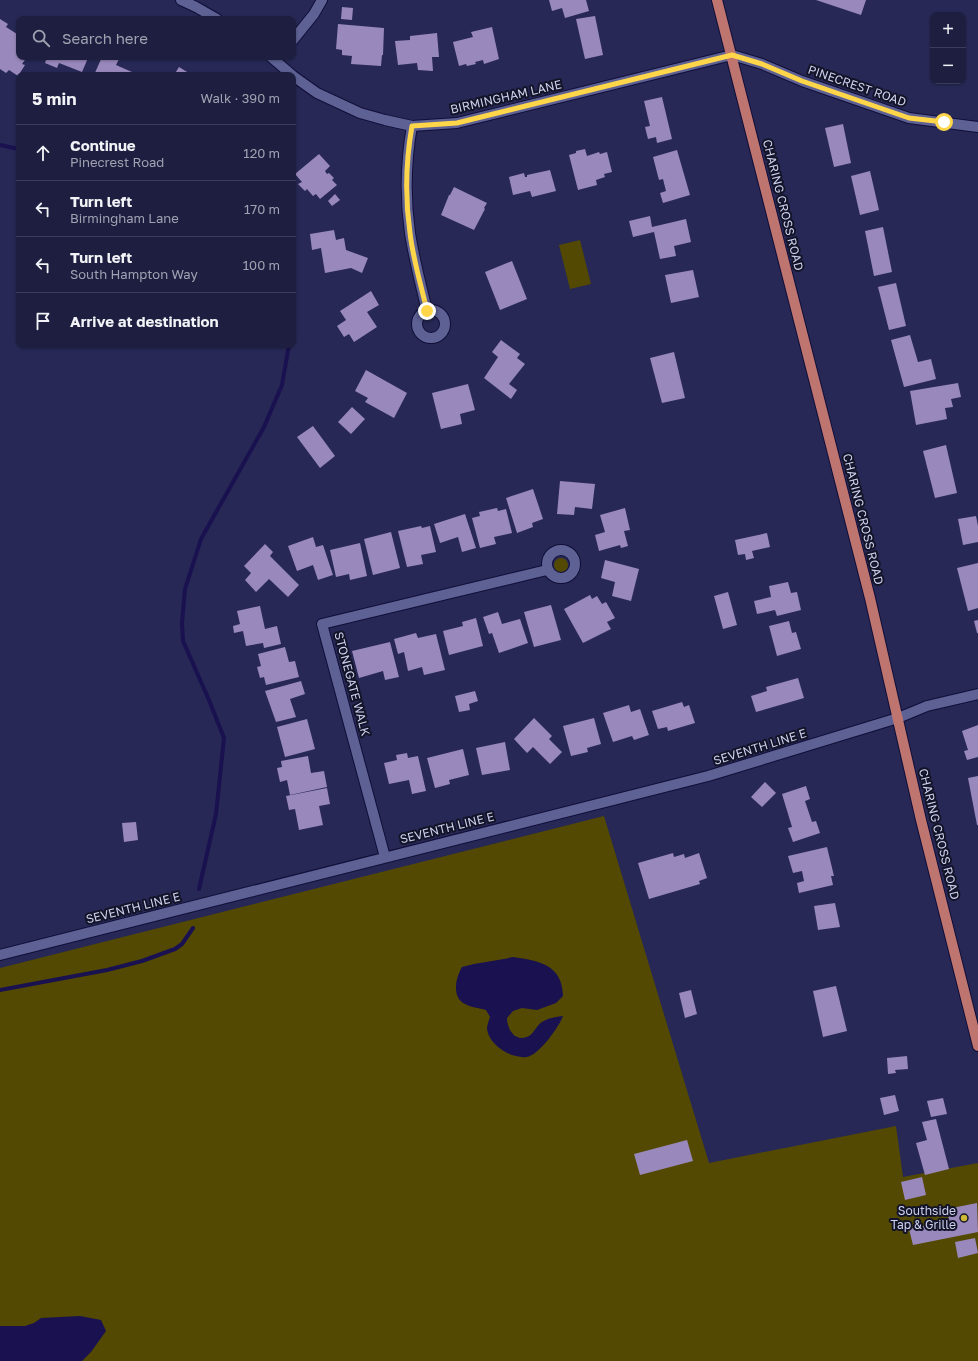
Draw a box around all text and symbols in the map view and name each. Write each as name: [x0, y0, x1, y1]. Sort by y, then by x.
map controls: [930, 12, 966, 84]
button: +: [930, 12, 966, 48]
search box: [16, 16, 296, 60]
icon: search: [30, 27, 52, 49]
text: Search here: [62, 29, 148, 47]
button: −: [930, 48, 966, 84]
street label: PINECREST ROAD: [806, 62, 908, 109]
street label: BIRMINGHAM LANE: [449, 76, 563, 117]
text: 5 min: [32, 88, 76, 109]
text: Walk · 390 m: [201, 90, 280, 106]
route start: [935, 113, 953, 131]
text: Continue: [70, 136, 136, 154]
street label: CHARING CROSS ROAD: [760, 138, 807, 272]
icon: ahead: [32, 142, 54, 164]
text: 120 m: [243, 145, 280, 161]
text: Pinecrest Road: [70, 154, 164, 170]
text: Turn left: [70, 192, 132, 210]
icon: left: [32, 198, 54, 220]
text: 170 m: [244, 201, 280, 217]
text: Birmingham Lane: [70, 210, 179, 226]
text: Turn left: [70, 248, 132, 266]
icon: left: [32, 254, 54, 276]
text: 100 m: [243, 257, 280, 273]
text: South Hampton Way: [70, 266, 198, 282]
route end: [418, 302, 436, 320]
icon: arrive: [32, 310, 54, 332]
text: Arrive at destination: [70, 312, 219, 330]
street label: CHARING CROSS ROAD: [840, 452, 887, 586]
street label: STONEGATE WALK: [331, 630, 374, 738]
street label: SEVENTH LINE E: [712, 725, 808, 768]
street label: CHARING CROSS ROAD: [916, 767, 963, 901]
street label: SEVENTH LINE E: [398, 809, 496, 846]
street label: SEVENTH LINE E: [84, 889, 182, 926]
place label: Southside Tap & Grille: [891, 1203, 956, 1232]
marker: Southside Tap & Grille: [959, 1213, 969, 1223]

